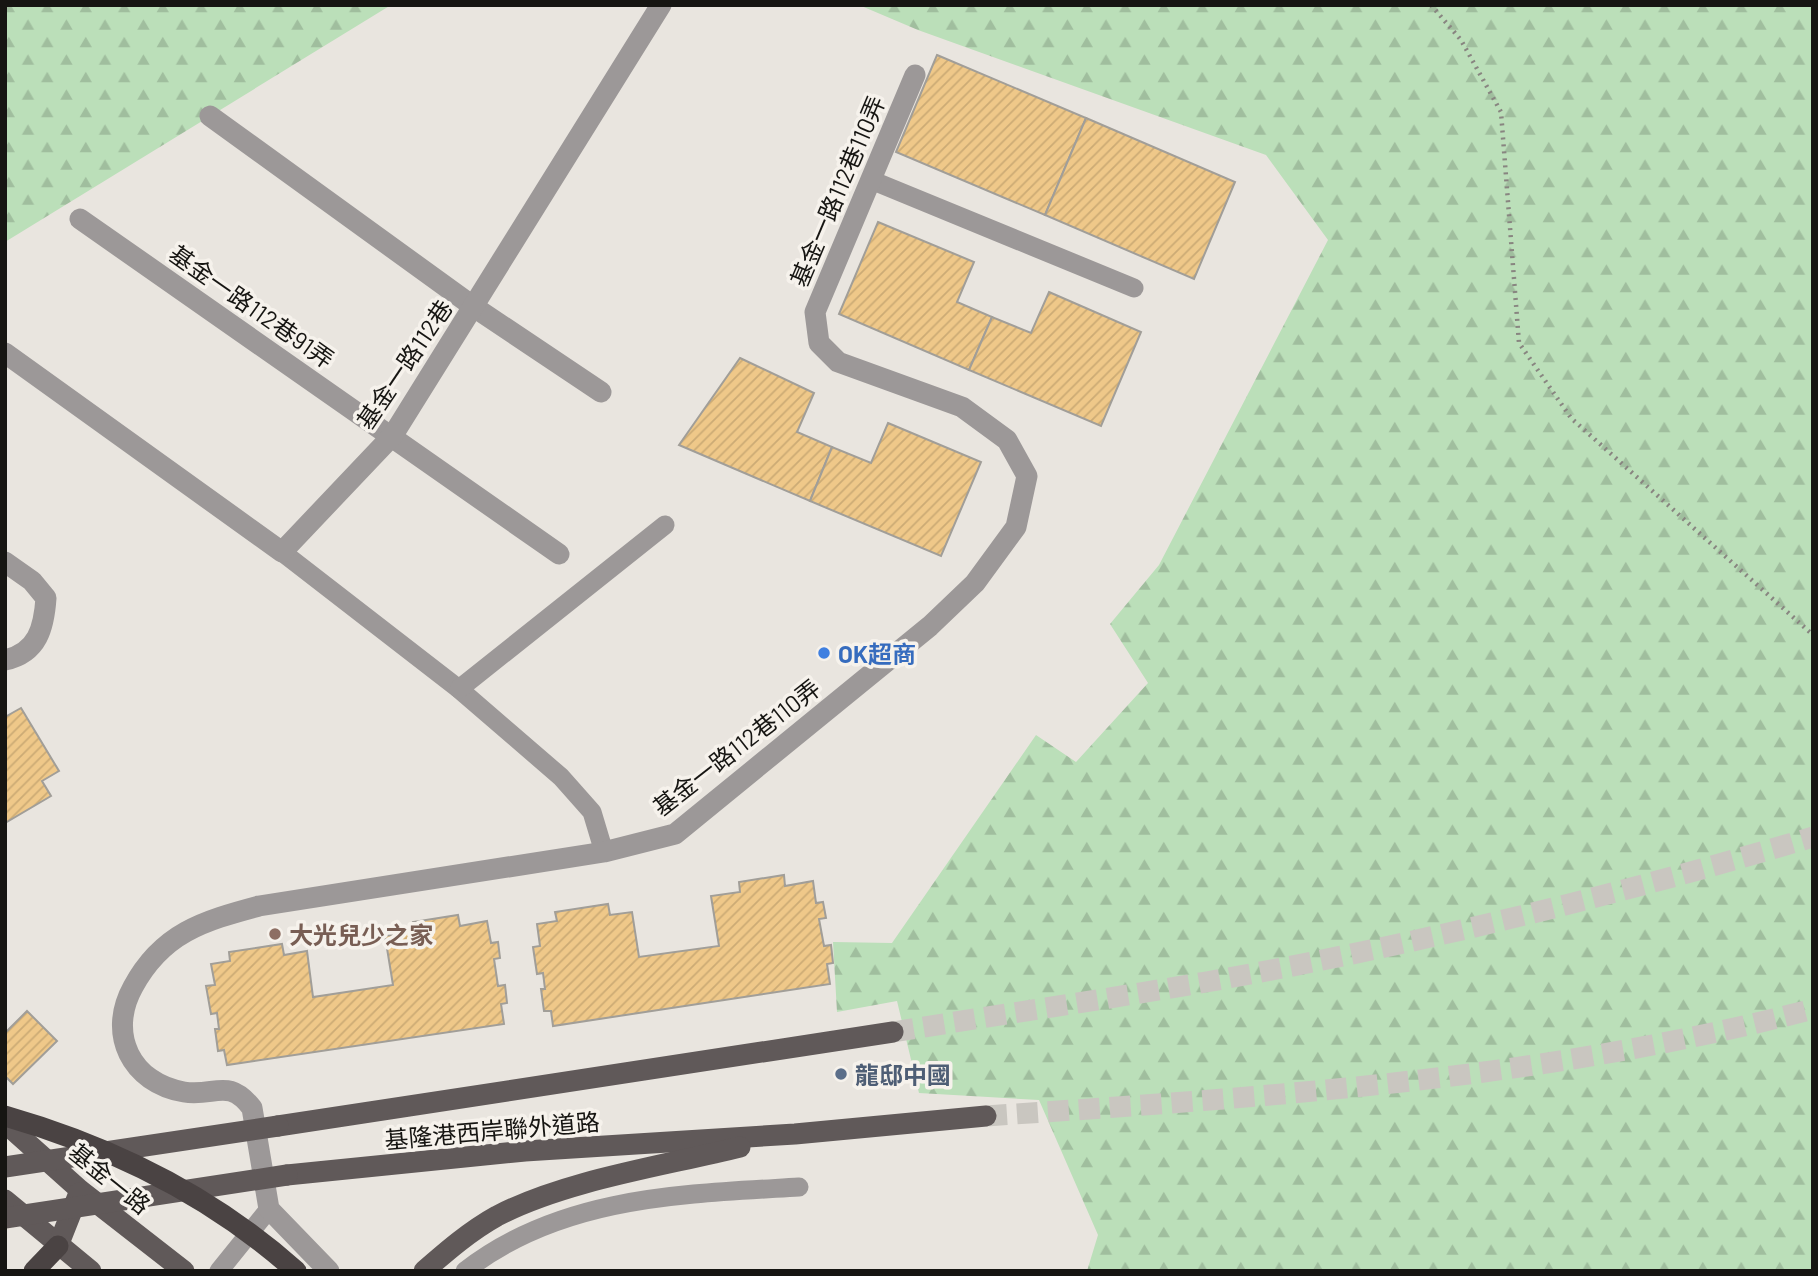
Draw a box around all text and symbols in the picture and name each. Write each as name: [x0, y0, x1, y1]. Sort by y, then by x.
street label: 基金一路112巷110弄: [784, 91, 890, 291]
street label: 基金一路112巷91弄: [164, 238, 340, 374]
street label: 基金一路112巷: [350, 294, 458, 434]
place label: OK超商: [838, 639, 916, 668]
marker: OK超商: [816, 645, 832, 661]
street label: 基金一路112巷110弄: [647, 673, 825, 821]
place label: 大光兒少之家: [289, 920, 433, 949]
marker: 大光兒少之家: [267, 926, 283, 942]
place label: 龍邸中國: [855, 1060, 951, 1089]
marker: 龍邸中國: [833, 1066, 849, 1082]
street label: 基隆港西岸聯外道路: [383, 1106, 601, 1154]
street label: 基金一路: [64, 1137, 156, 1219]

